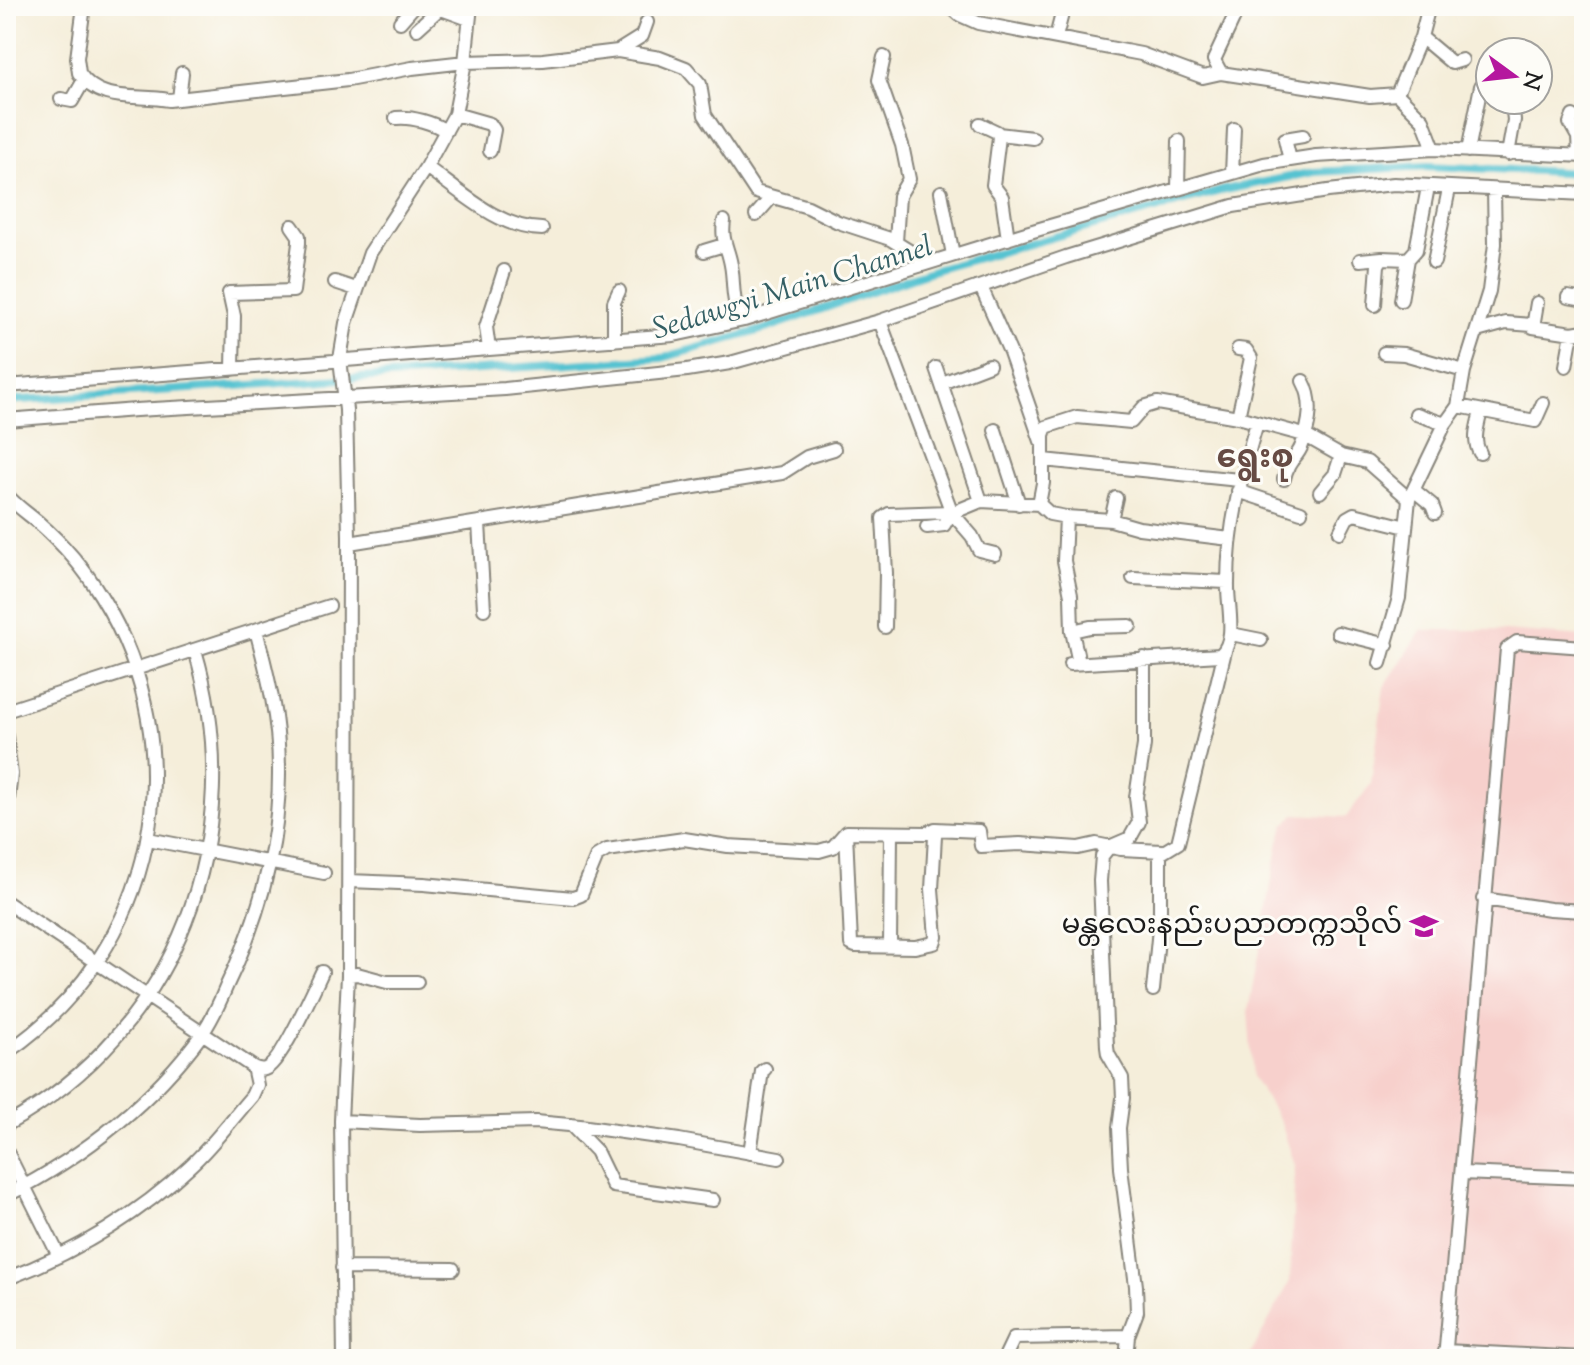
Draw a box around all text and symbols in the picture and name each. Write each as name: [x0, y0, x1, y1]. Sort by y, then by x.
north arrow: [1474, 36, 1554, 116]
text: N: [1513, 68, 1548, 93]
water label: Sedawgyi Main Channel: [648, 226, 938, 352]
district label: ရွေးစု: [1216, 436, 1294, 482]
place label: မန္တလေးနည်းပညာတက္ကသိုလ်: [1061, 905, 1402, 946]
school or university icon: မန္တလေးနည်းပညာတက္ကသိုလ်: [1409, 911, 1439, 941]

